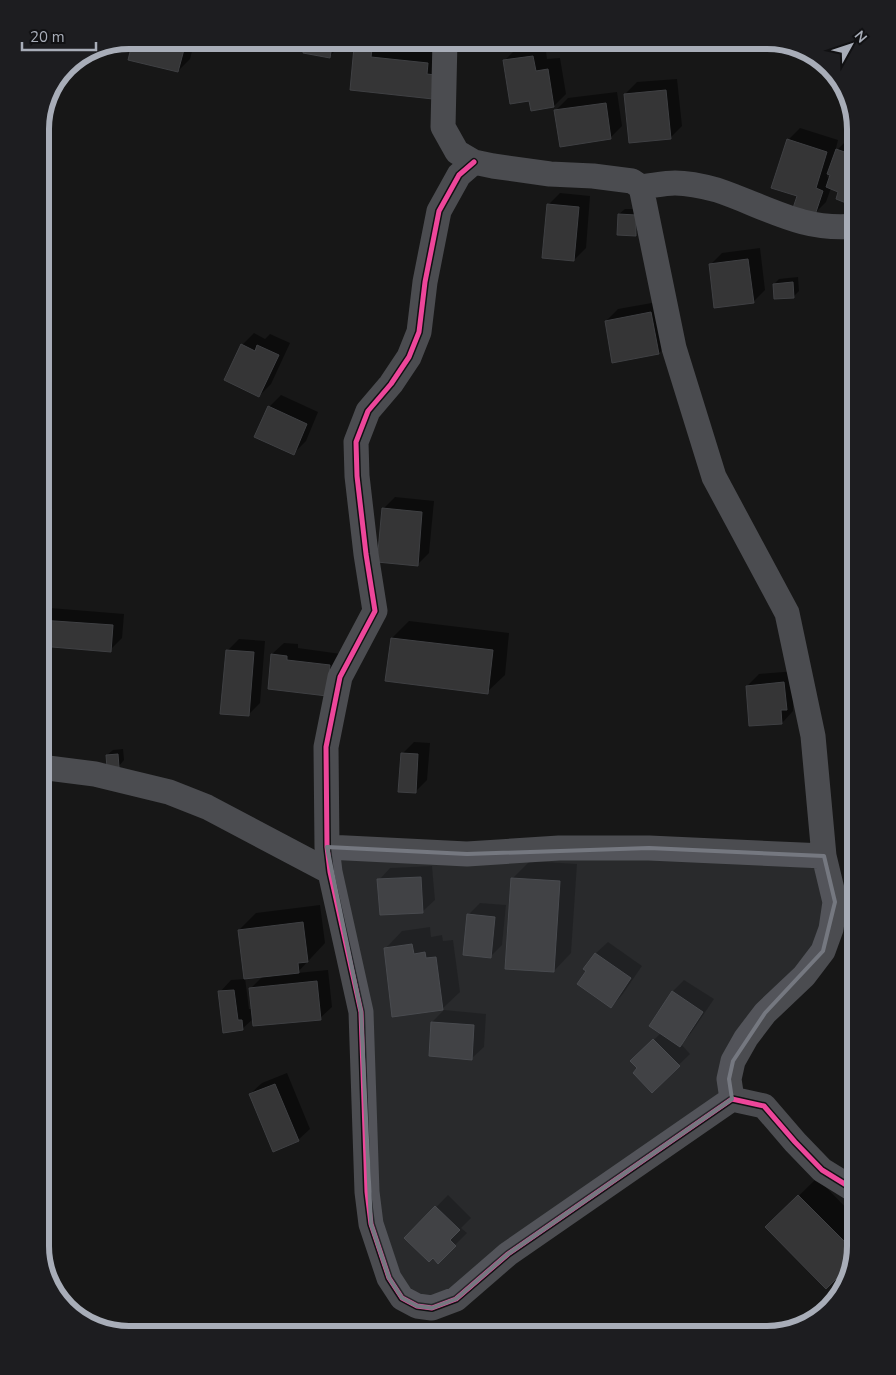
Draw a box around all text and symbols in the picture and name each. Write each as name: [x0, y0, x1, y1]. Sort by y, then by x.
scale bar: [22, 20, 96, 52]
north arrow: [826, 20, 876, 70]
text: 20 m: [30, 27, 65, 47]
text: N: [850, 27, 871, 47]

